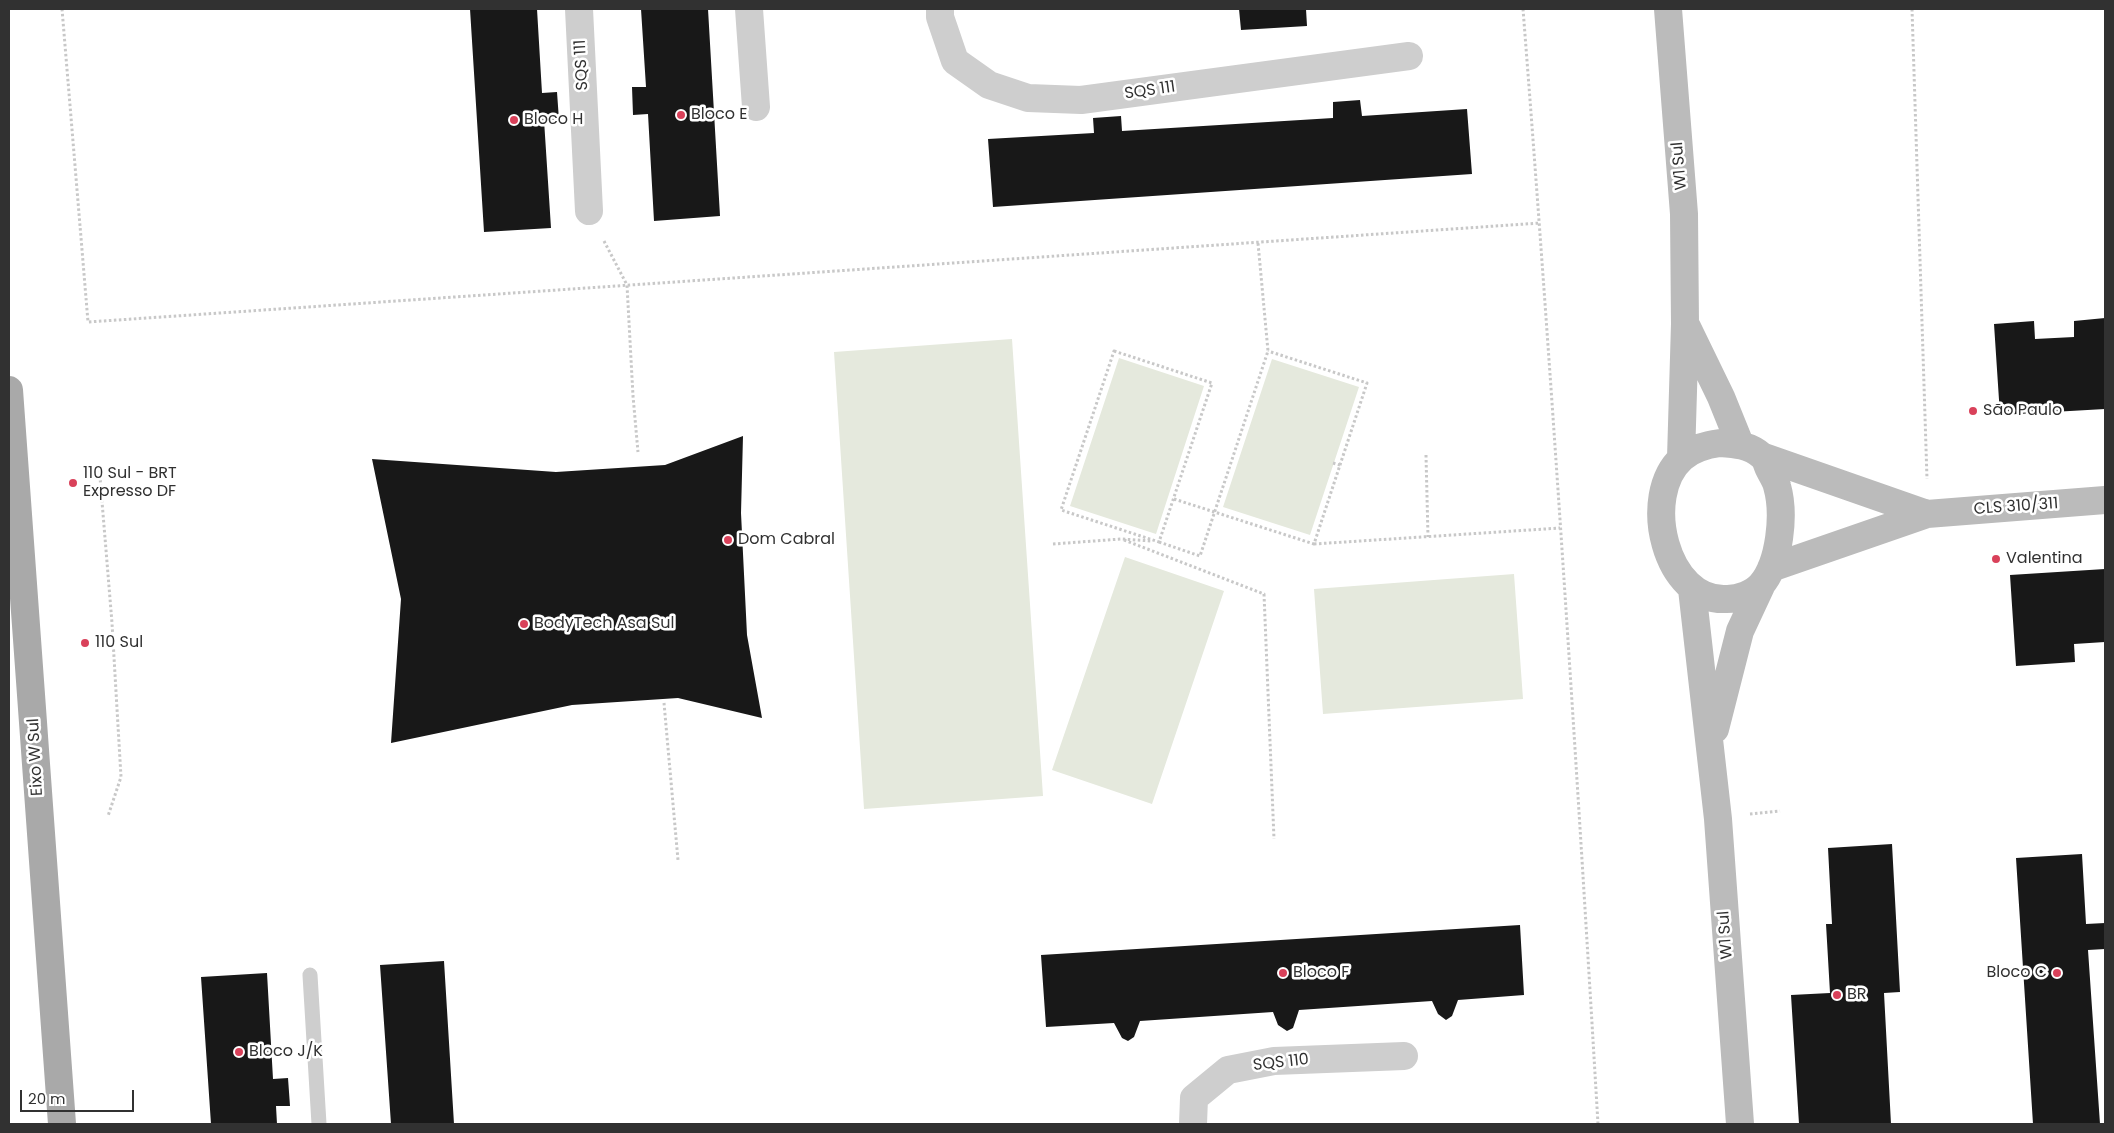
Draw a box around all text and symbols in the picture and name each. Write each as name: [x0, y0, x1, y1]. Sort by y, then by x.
street label: SQS 111: [571, 39, 593, 91]
street label: SQS 111: [1123, 78, 1177, 104]
place label: Bloco E: [691, 105, 747, 125]
marker: Bloco E: [675, 109, 687, 121]
place label: Bloco H: [524, 110, 583, 130]
marker: Bloco H: [508, 114, 520, 126]
street label: W1 Sul: [1668, 141, 1692, 191]
place label: São Paulo: [1983, 401, 2062, 421]
marker: São Paulo: [1967, 405, 1979, 417]
place label: 110 Sul - BRT Expresso DF: [83, 464, 177, 502]
marker: 110 Sul - BRT Expresso DF: [67, 477, 79, 489]
street label: CLS 310/311: [1973, 494, 2059, 520]
place label: Dom Cabral: [738, 530, 835, 550]
marker: Dom Cabral: [722, 534, 734, 546]
place label: Valentina: [2006, 549, 2083, 569]
marker: Valentina: [1990, 553, 2002, 565]
place label: BodyTech Asa Sul: [534, 614, 674, 634]
marker: BodyTech Asa Sul: [518, 618, 530, 630]
place label: 110 Sul: [95, 633, 143, 653]
marker: 110 Sul: [79, 637, 91, 649]
street label: Eixo W Sul: [24, 718, 48, 796]
street label: W1 Sul: [1715, 910, 1737, 960]
place label: Bloco F: [1293, 963, 1349, 983]
place label: Bloco C: [1986, 963, 2047, 983]
marker: Bloco F: [1277, 967, 1289, 979]
marker: Bloco C: [2051, 967, 2063, 979]
place label: BR: [1847, 985, 1867, 1005]
marker: BR: [1831, 989, 1843, 1001]
place label: Bloco J/K: [249, 1042, 323, 1062]
marker: Bloco J/K: [233, 1046, 245, 1058]
street label: SQS 110: [1252, 1051, 1310, 1075]
scale bar: [22, 1080, 136, 1112]
text: 20 m: [28, 1088, 66, 1109]

